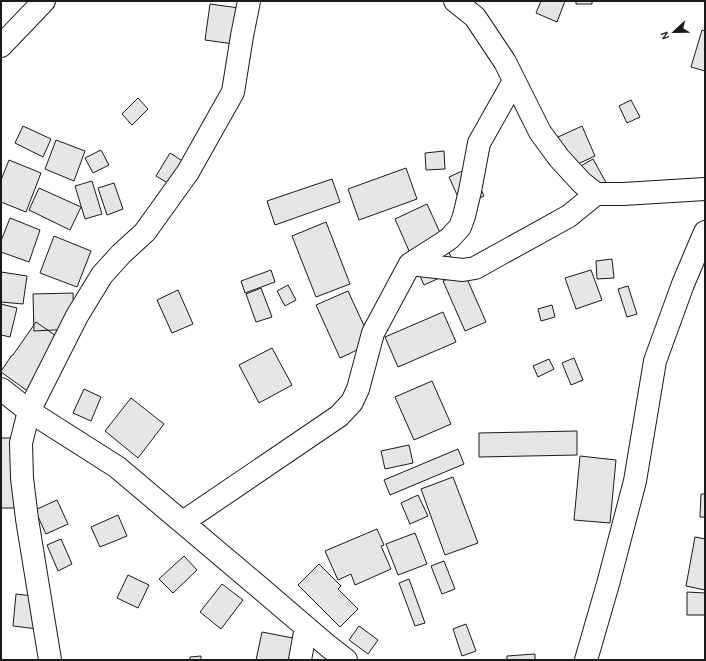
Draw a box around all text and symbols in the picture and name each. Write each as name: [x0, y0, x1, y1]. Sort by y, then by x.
north arrow: [654, 12, 694, 52]
text: N: [659, 30, 672, 41]

